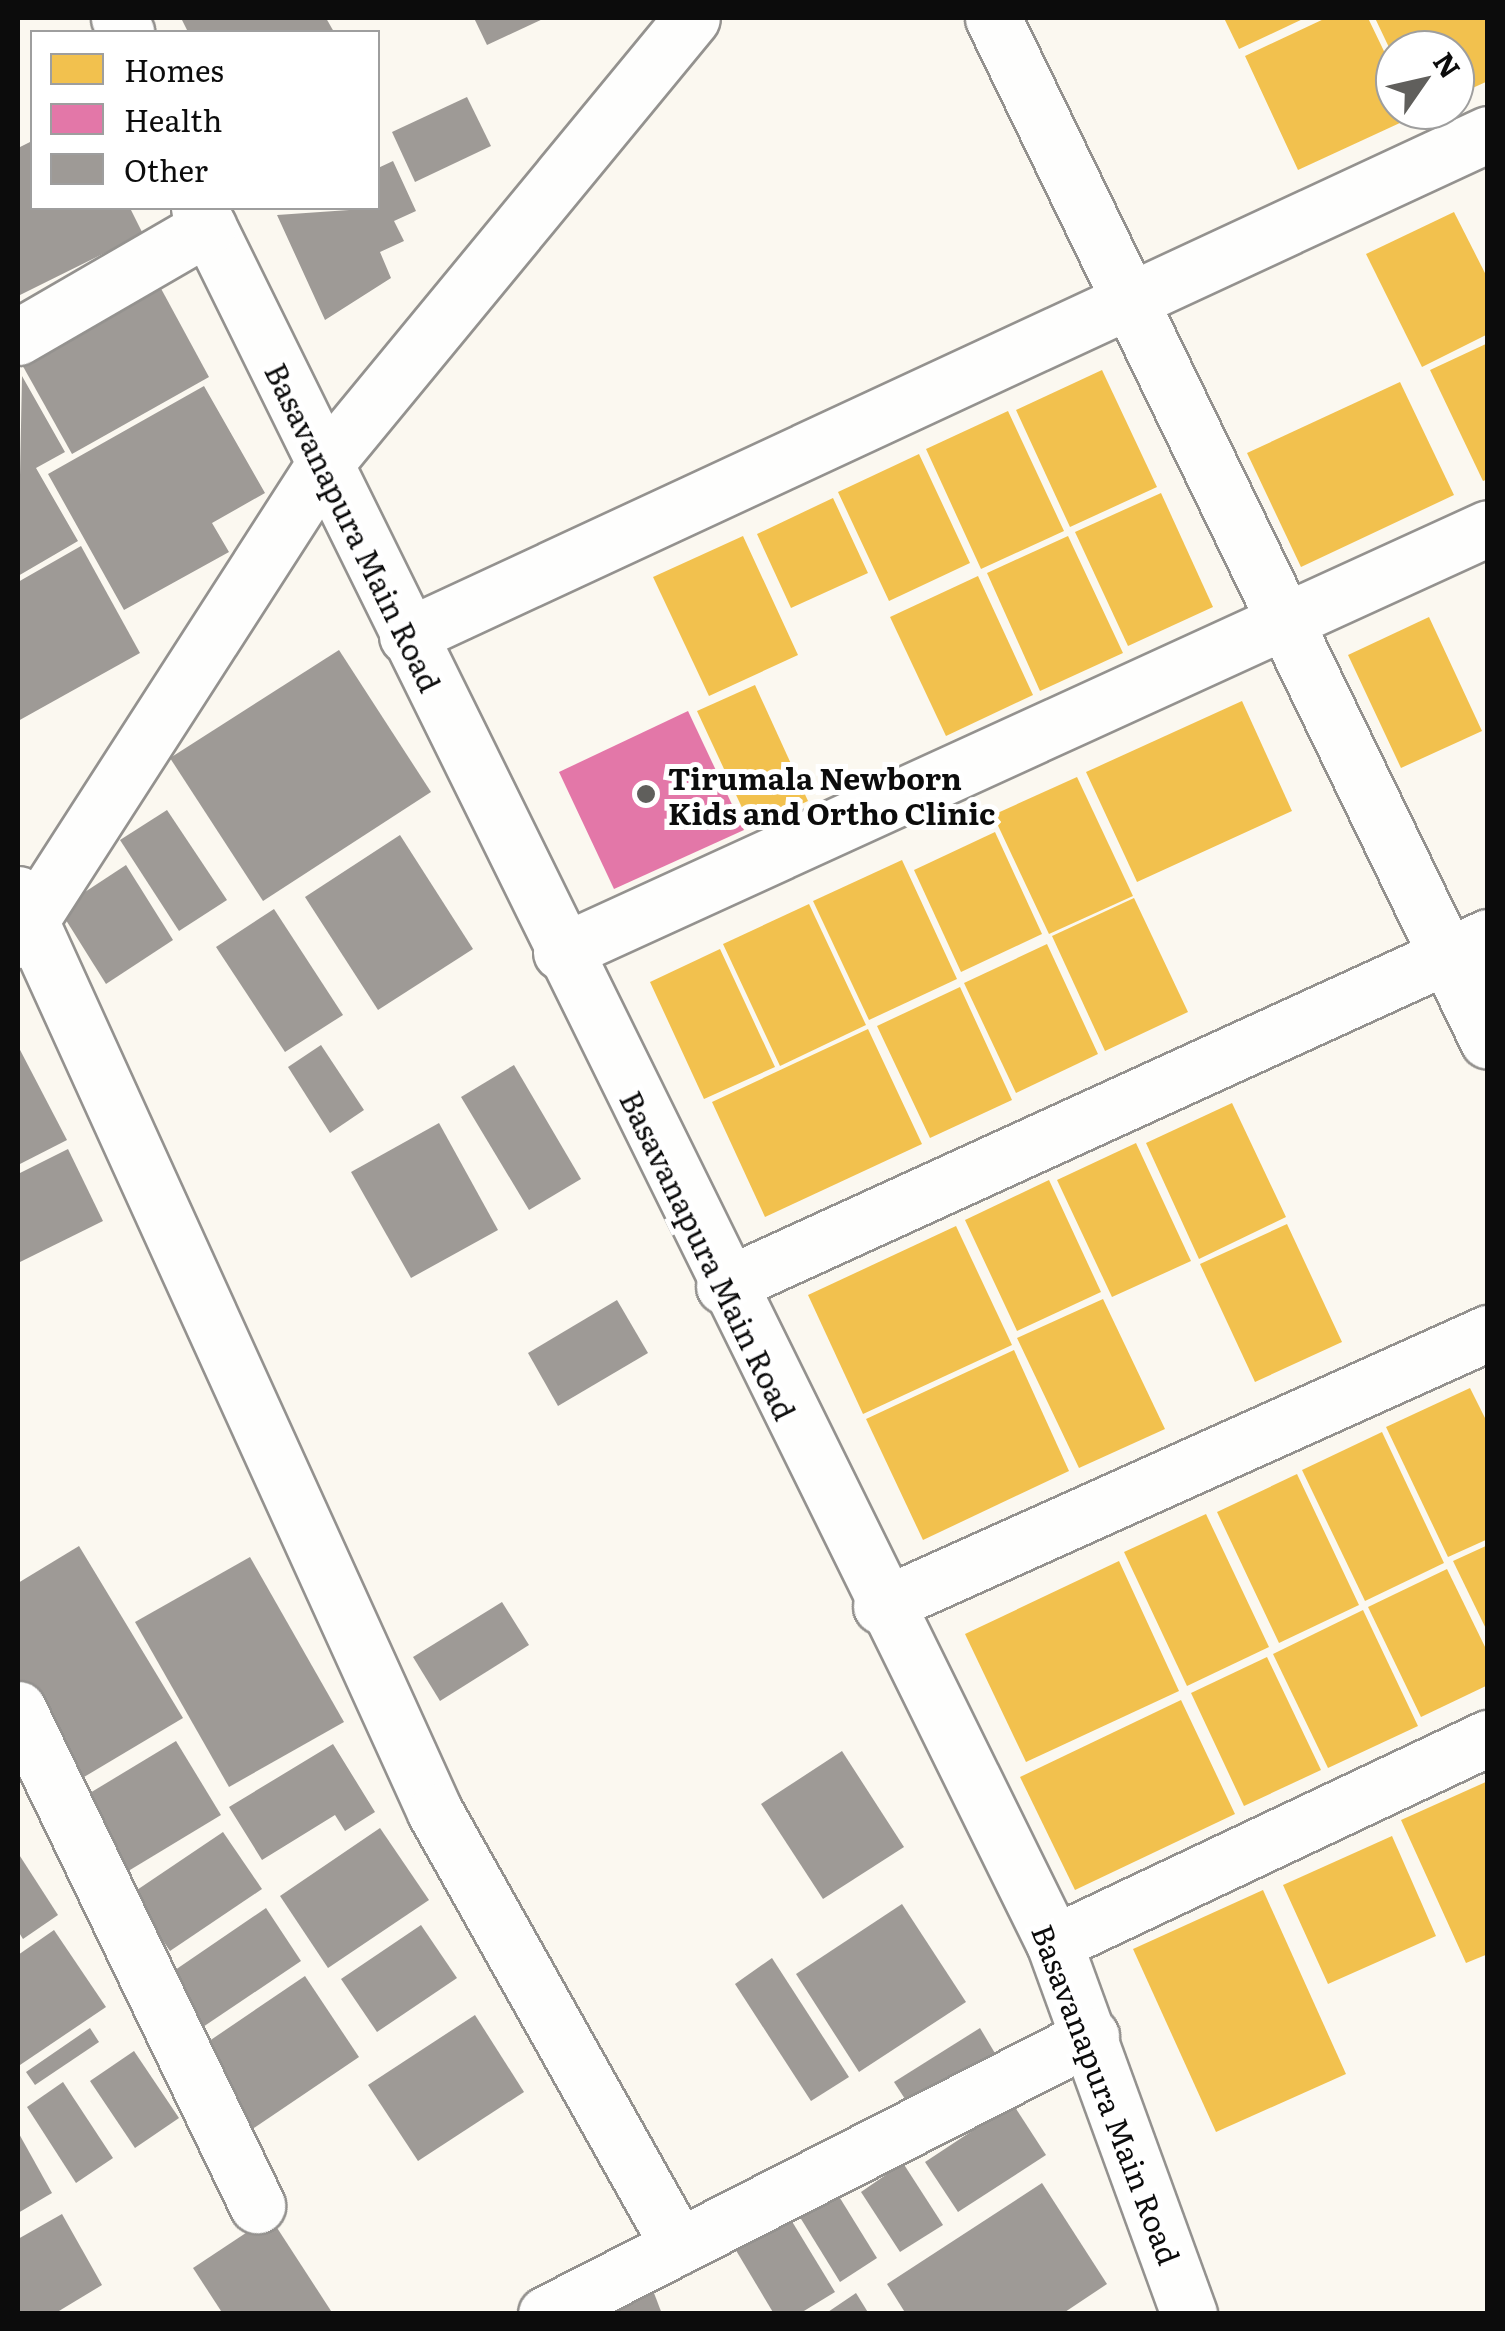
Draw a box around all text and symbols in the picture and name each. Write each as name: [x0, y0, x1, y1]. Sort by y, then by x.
legend: [30, 30, 380, 210]
north arrow: [1375, 30, 1475, 130]
text: N: [1424, 43, 1472, 86]
text: Homes: [124, 47, 224, 91]
text: Health: [124, 97, 222, 141]
text: Other: [124, 147, 208, 191]
street label: Basavanapura Main Road: [259, 357, 449, 697]
place label: Tirumala Newborn Kids and Ortho Clinic: [668, 759, 995, 830]
marker: Tirumala Newborn Kids and Ortho Clinic: [633, 781, 659, 807]
street label: Basavanapura Main Road: [614, 1085, 804, 1425]
street label: Basavanapura Main Road: [1025, 1919, 1189, 2269]

